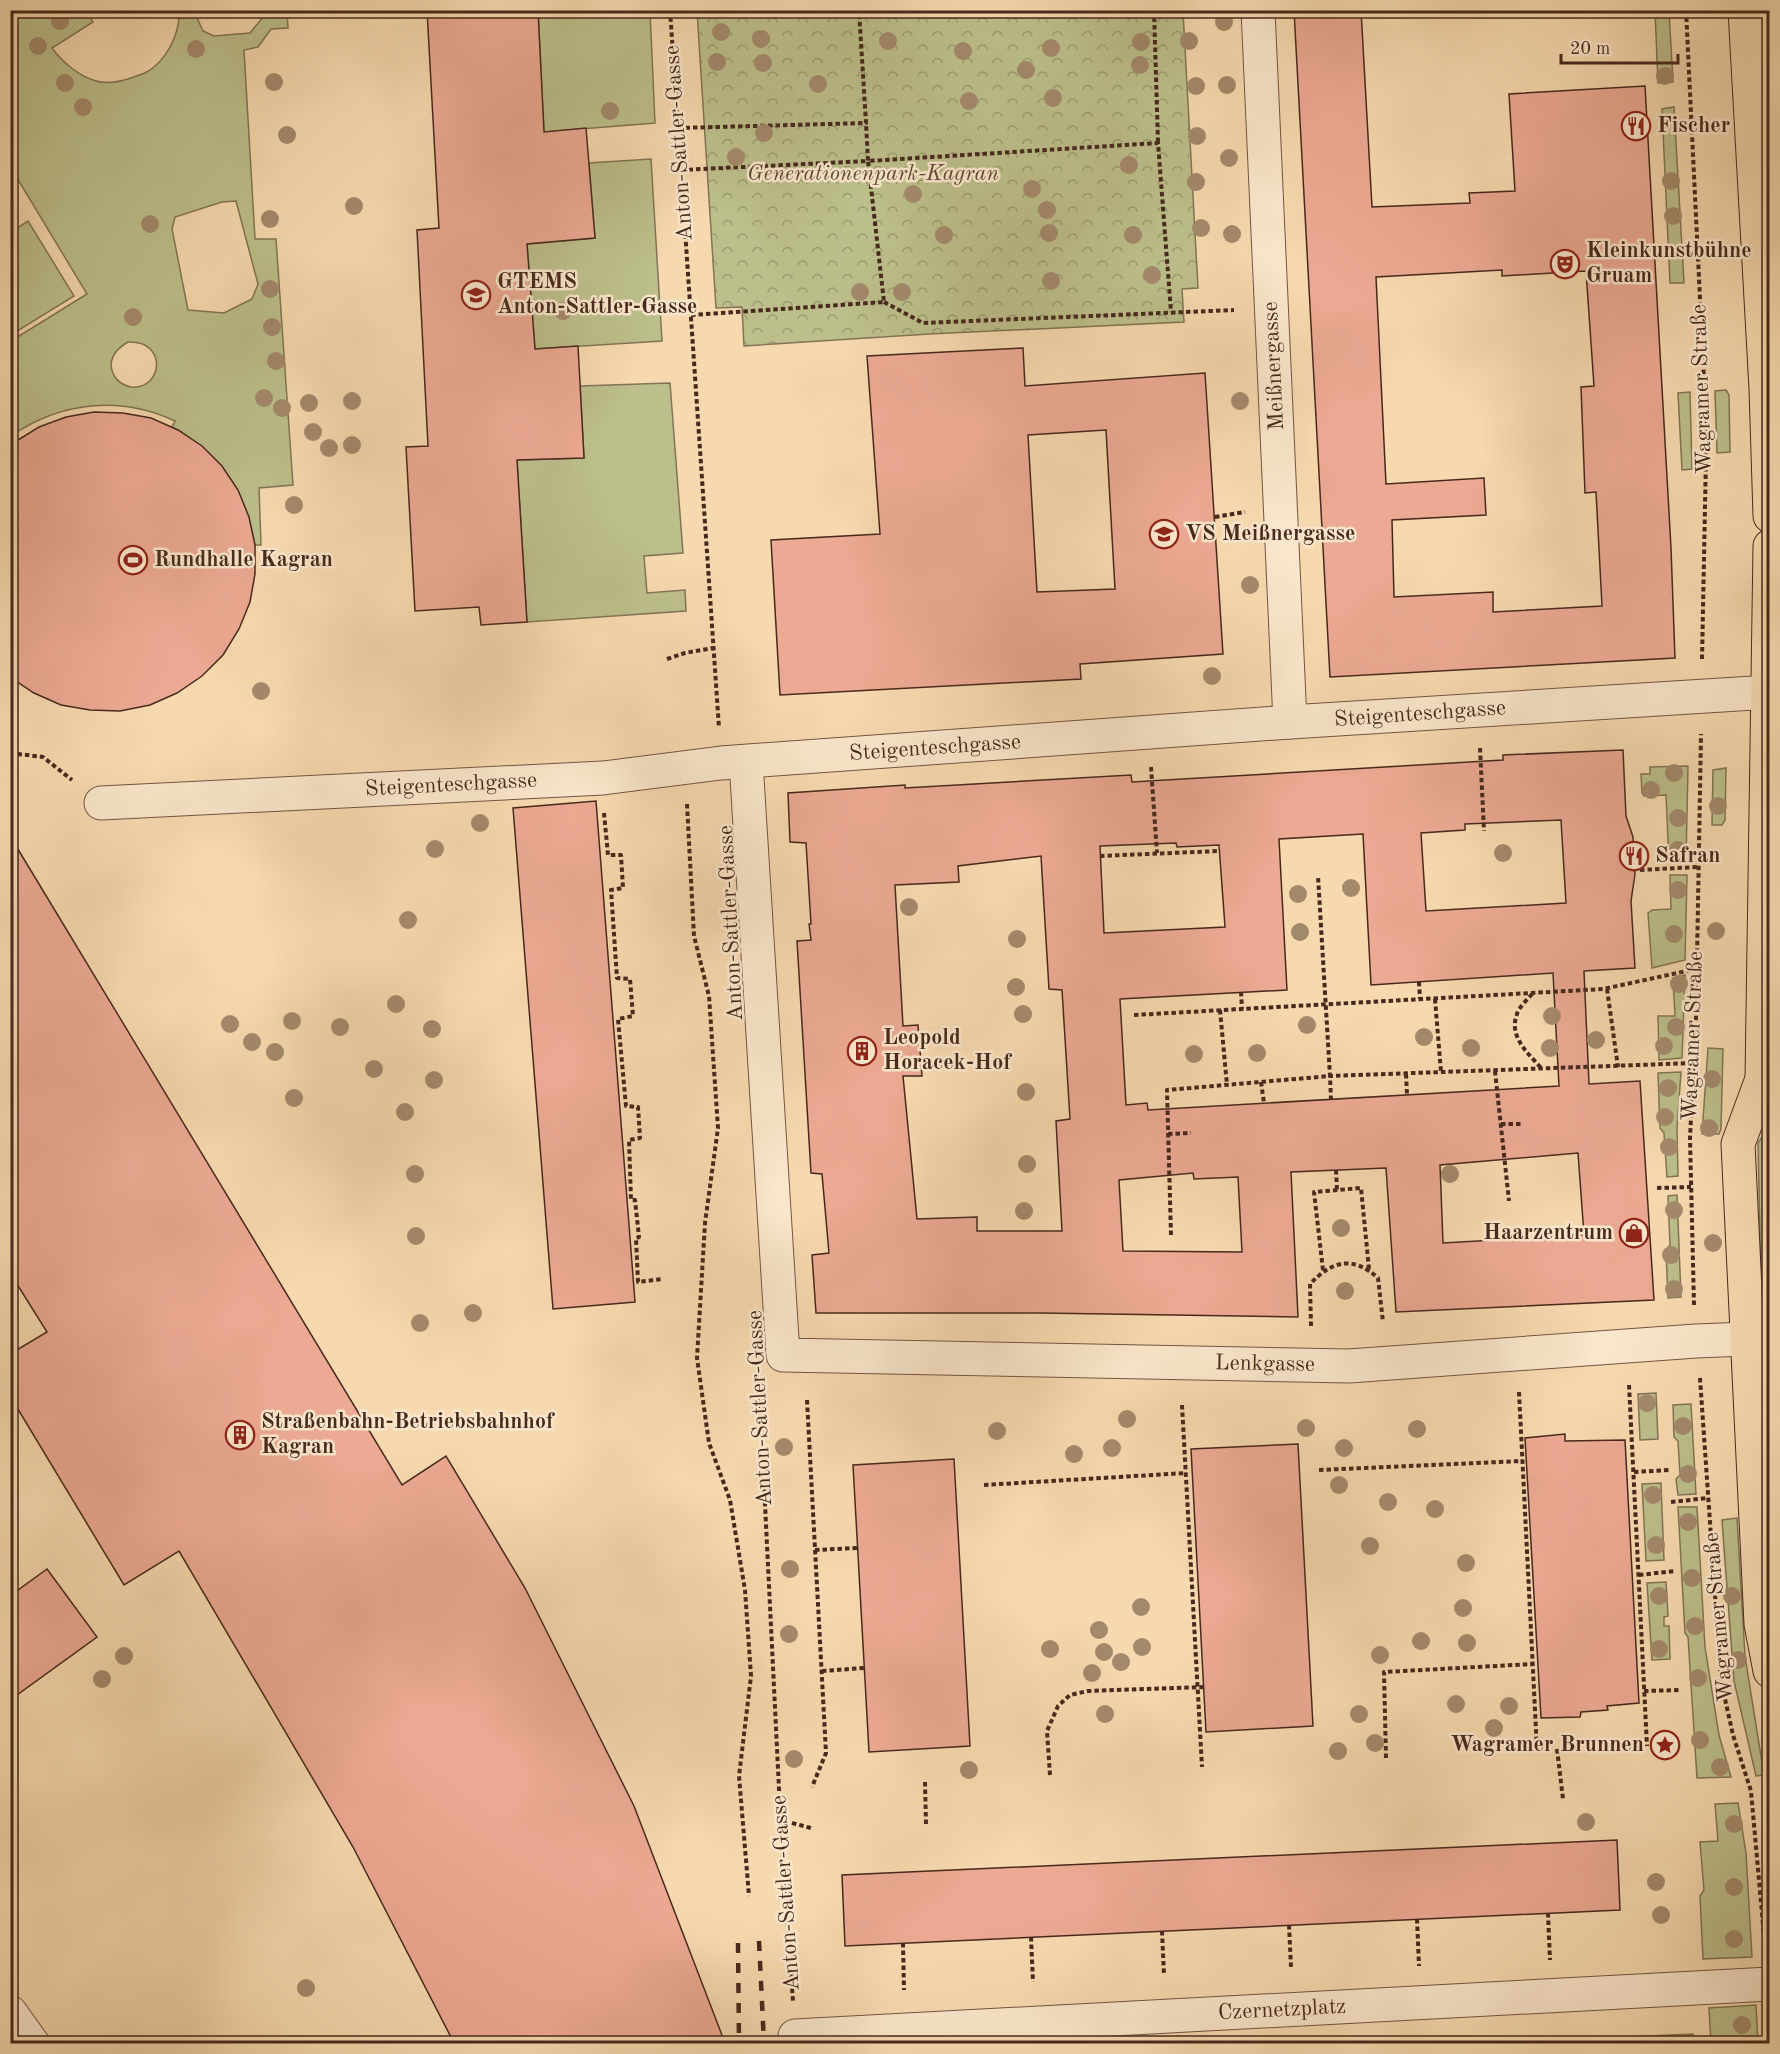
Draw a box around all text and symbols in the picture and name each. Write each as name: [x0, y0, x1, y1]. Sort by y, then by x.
scale bar: [1561, 27, 1678, 65]
text: 20 m: [1570, 40, 1610, 58]
street label: Anton-Sattler-Gasse: [661, 44, 697, 242]
restaurant icon: Fischer: [1620, 110, 1652, 142]
place label: Fischer: [1657, 115, 1730, 137]
park label: Generationenpark-Kagran: [747, 163, 999, 185]
place label: Kleinkunstbühne Gruam: [1586, 240, 1752, 287]
theatre icon: Kleinkunstbühne Gruam: [1549, 248, 1581, 280]
place label: GTEMS Anton-Sattler-Gasse: [497, 271, 697, 318]
school or university icon: GTEMS Anton-Sattler-Gasse: [460, 279, 492, 311]
street label: Meißnergasse: [1260, 301, 1288, 431]
street label: Wagramer Straße: [1688, 304, 1716, 474]
school or university icon: VS Meißnergasse: [1148, 518, 1180, 550]
place label: VS Meißnergasse: [1185, 523, 1355, 545]
sports icon: Rundhalle Kagran: [117, 544, 149, 576]
place label: Rundhalle Kagran: [154, 549, 333, 571]
street label: Steigenteschgasse: [1333, 697, 1507, 731]
street label: Steigenteschgasse: [848, 731, 1022, 765]
street label: Steigenteschgasse: [364, 770, 538, 800]
street label: Anton-Sattler-Gasse: [715, 824, 747, 1022]
restaurant icon: Safran: [1618, 840, 1650, 872]
place label: Safran: [1655, 845, 1720, 867]
street label: Wagramer Straße: [1679, 951, 1707, 1121]
place label: Leopold Horacek-Hof: [883, 1027, 1012, 1074]
building icon: Leopold Horacek-Hof: [846, 1035, 878, 1067]
shop icon: Haarzentrum: [1618, 1217, 1650, 1249]
place label: Haarzentrum: [1483, 1222, 1613, 1244]
street label: Anton-Sattler-Gasse: [744, 1309, 776, 1507]
street label: Lenkgasse: [1215, 1352, 1315, 1376]
place label: Straßenbahn-Betriebsbahnhof Kagran: [261, 1411, 555, 1458]
building icon: Straßenbahn-Betriebsbahnhof Kagran: [224, 1419, 256, 1451]
street label: Wagramer Straße: [1701, 1531, 1737, 1703]
place icon: Wagramer Brunnen: [1649, 1729, 1681, 1761]
place label: Wagramer Brunnen: [1450, 1734, 1644, 1756]
street label: Anton-Sattler-Gasse: [768, 1794, 804, 1992]
street label: Czernetzplatz: [1217, 1996, 1347, 2024]

